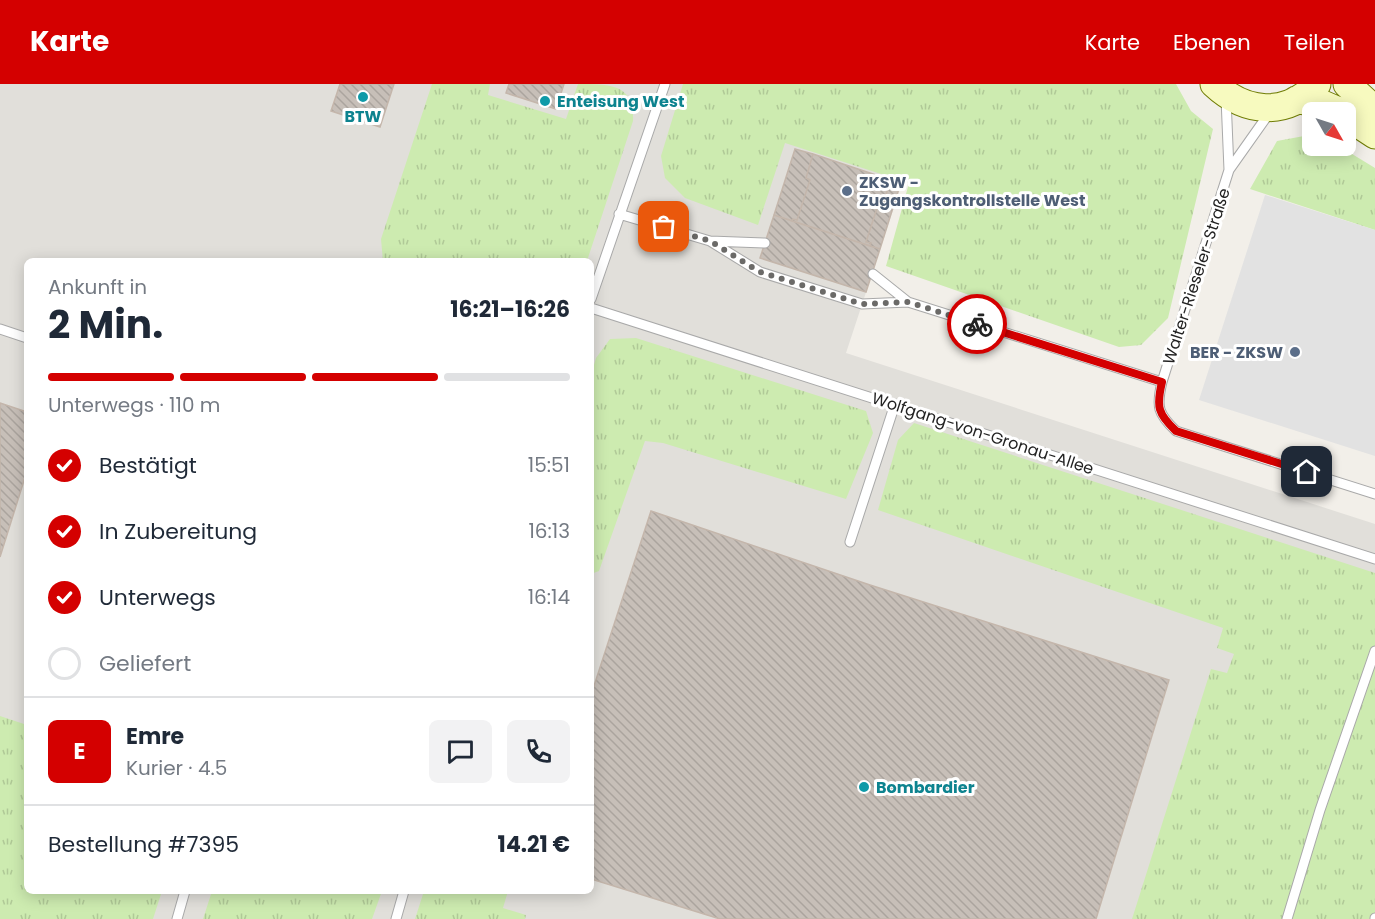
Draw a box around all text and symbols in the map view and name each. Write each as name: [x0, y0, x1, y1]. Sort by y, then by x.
text: Karte: [30, 22, 109, 61]
text: Karte: [1085, 28, 1140, 57]
text: Ebenen: [1173, 28, 1251, 57]
text: Teilen: [1284, 28, 1345, 57]
marker: BTW: [356, 90, 370, 104]
place label: Enteisung West: [557, 90, 684, 113]
marker: Enteisung West: [538, 94, 552, 108]
north arrow: [1302, 102, 1356, 156]
map controls: [1302, 102, 1356, 156]
place label: BTW: [345, 105, 382, 128]
place label: ZKSW - Zugangskontrollstelle West: [859, 171, 1086, 212]
marker: ZKSW - Zugangskontrollstelle West: [840, 184, 854, 198]
street label: Walter-Rieseler-Straße: [1157, 185, 1236, 367]
pin: [638, 201, 689, 252]
icon: bag: [647, 210, 680, 243]
text: Ankunft in: [48, 273, 147, 301]
text: 16:21–16:26: [450, 294, 570, 325]
courier: [947, 294, 1007, 354]
text: 2 Min.: [48, 297, 163, 352]
icon: bike: [961, 308, 994, 341]
place label: BER - ZKSW: [1190, 341, 1283, 364]
marker: BER - ZKSW: [1288, 345, 1302, 359]
street label: Wolfgang-von-Gronau-Allee: [869, 387, 1097, 480]
text: Unterwegs · 110 m: [48, 391, 220, 419]
pin: [1281, 446, 1332, 497]
icon: check: [48, 449, 81, 482]
text: Bestätigt: [99, 450, 197, 481]
text: 15:51: [528, 451, 570, 479]
icon: home: [1290, 455, 1323, 488]
icon: check: [48, 515, 81, 548]
text: In Zubereitung: [99, 516, 257, 547]
text: 16:13: [528, 517, 570, 545]
icon: check: [48, 581, 81, 614]
text: Unterwegs: [99, 582, 216, 613]
text: 16:14: [528, 583, 570, 611]
text: Geliefert: [99, 648, 191, 679]
button: chat: [429, 720, 492, 783]
button: phone: [507, 720, 570, 783]
text: Emre: [126, 721, 184, 752]
text: E: [74, 736, 85, 767]
text: Kurier · 4.5: [126, 754, 227, 782]
place label: Bombardier: [876, 776, 975, 799]
marker: Bombardier: [857, 780, 871, 794]
text: Bestellung #7395: [48, 829, 239, 860]
text: 14.21 €: [498, 829, 570, 860]

